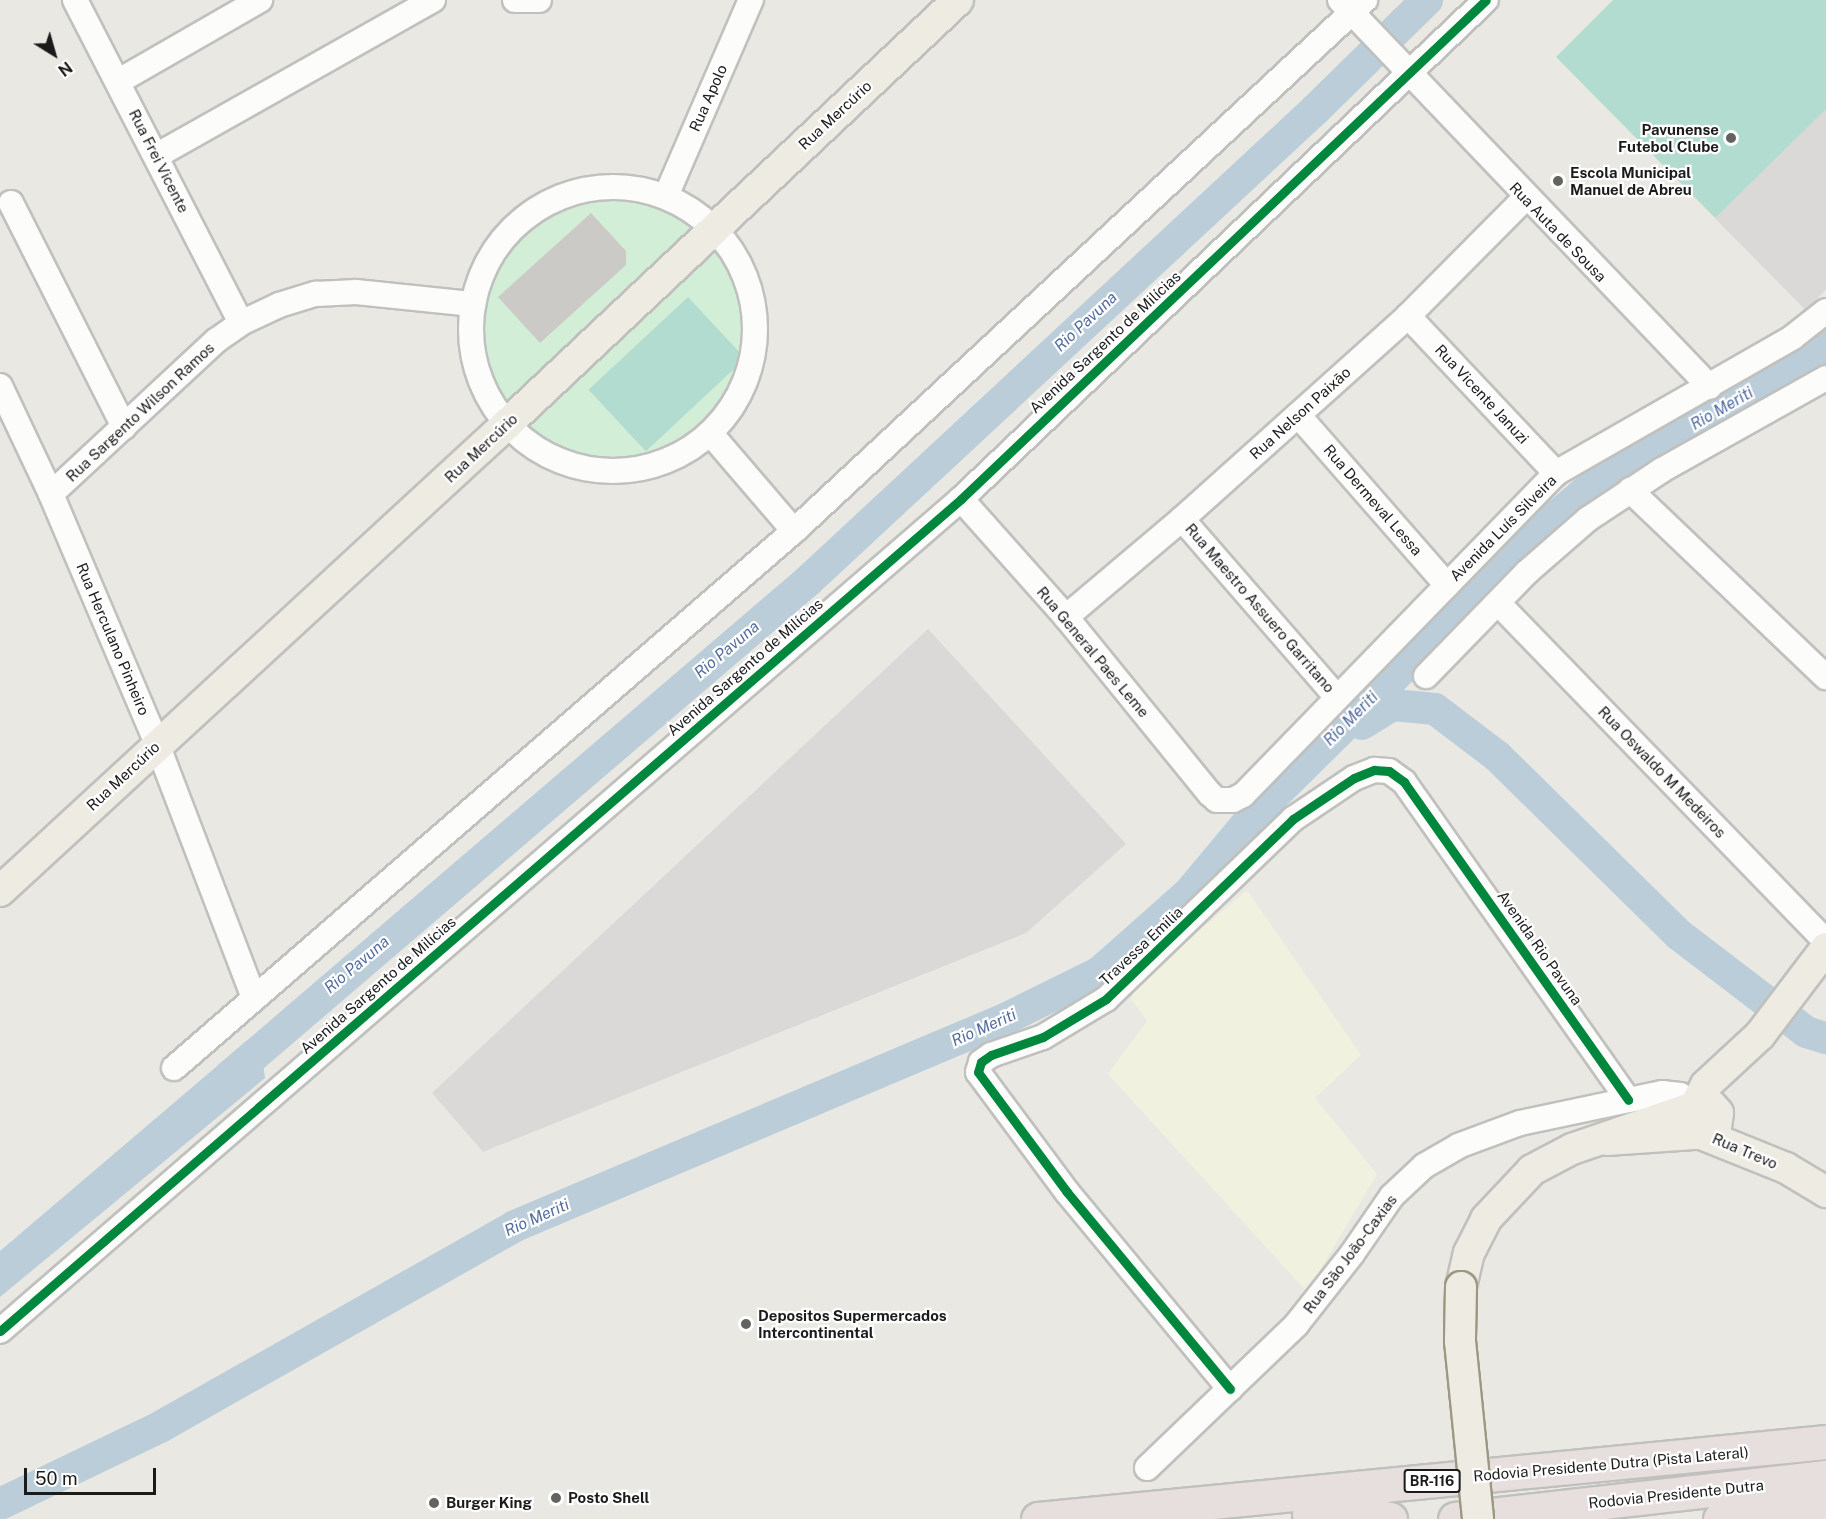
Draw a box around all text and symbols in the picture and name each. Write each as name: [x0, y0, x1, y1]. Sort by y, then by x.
north arrow: [24, 24, 84, 84]
text: N: [54, 57, 76, 80]
street label: Rua Apolo: [685, 62, 731, 134]
street label: Rua Mercúrio: [795, 77, 875, 153]
street label: Rua Frei Vicente: [125, 106, 193, 216]
place label: Pavunense Futebol Clube: [1618, 120, 1719, 155]
marker: Pavunense Futebol Clube: [1724, 131, 1738, 145]
place label: Escola Municipal Manuel de Abreu: [1570, 163, 1692, 198]
marker: Escola Municipal Manuel de Abreu: [1551, 174, 1565, 188]
street label: Rua Auta de Sousa: [1506, 178, 1610, 286]
street label: Avenida Sargento de Milícias: [1026, 267, 1184, 417]
water label: Rio Pavuna: [1051, 288, 1121, 356]
street label: Rua Sargento Wilson Ramos: [62, 338, 218, 486]
street label: Rua Vicente Januzi: [1431, 340, 1533, 448]
street label: Rua Nelson Paixão: [1246, 363, 1354, 463]
water label: Rio Meriti: [1687, 383, 1757, 435]
street label: Rua Mercúrio: [441, 410, 521, 486]
street label: Rua Dermeval Lessa: [1320, 441, 1426, 559]
street label: Avenida Luís Silveira: [1446, 471, 1560, 585]
street label: Rua Maestro Assuero Garritano: [1182, 520, 1338, 696]
street label: Rua Herculano Pinheiro: [73, 560, 153, 718]
street label: Rua General Paes Leme: [1033, 583, 1153, 721]
street label: Avenida Sargento de Milícias: [663, 594, 827, 740]
water label: Rio Pavuna: [691, 617, 763, 683]
water label: Rio Meriti: [1320, 688, 1382, 750]
street label: Rua Oswaldo M Medeiros: [1594, 702, 1730, 842]
street label: Rua Mercúrio: [83, 738, 163, 814]
street label: Avenida Rio Pavuna: [1494, 887, 1586, 1009]
street label: Travessa Emilia: [1096, 903, 1186, 989]
street label: Avenida Sargento de Milícias: [296, 912, 460, 1058]
water label: Rio Pavuna: [321, 932, 393, 998]
water label: Rio Meriti: [949, 1005, 1019, 1051]
street label: Rua Trevo: [1710, 1129, 1780, 1173]
street label: Rua São João-Caxias: [1299, 1191, 1401, 1317]
water label: Rio Meriti: [502, 1195, 572, 1241]
place label: Depositos Supermercados Intercontinental: [758, 1306, 947, 1341]
marker: Depositos Supermercados Intercontinental: [739, 1317, 753, 1331]
street label: Rodovia Presidente Dutra (Pista Lateral): [1473, 1443, 1749, 1485]
scale bar: [27, 1456, 159, 1494]
text: 50 m: [35, 1468, 78, 1489]
road number: BR-116: [1404, 1470, 1460, 1492]
street label: Rodovia Presidente Dutra: [1587, 1476, 1765, 1512]
place label: Posto Shell: [568, 1489, 650, 1507]
marker: Posto Shell: [549, 1491, 563, 1505]
place label: Burger King: [446, 1494, 532, 1512]
marker: Burger King: [427, 1496, 441, 1510]

